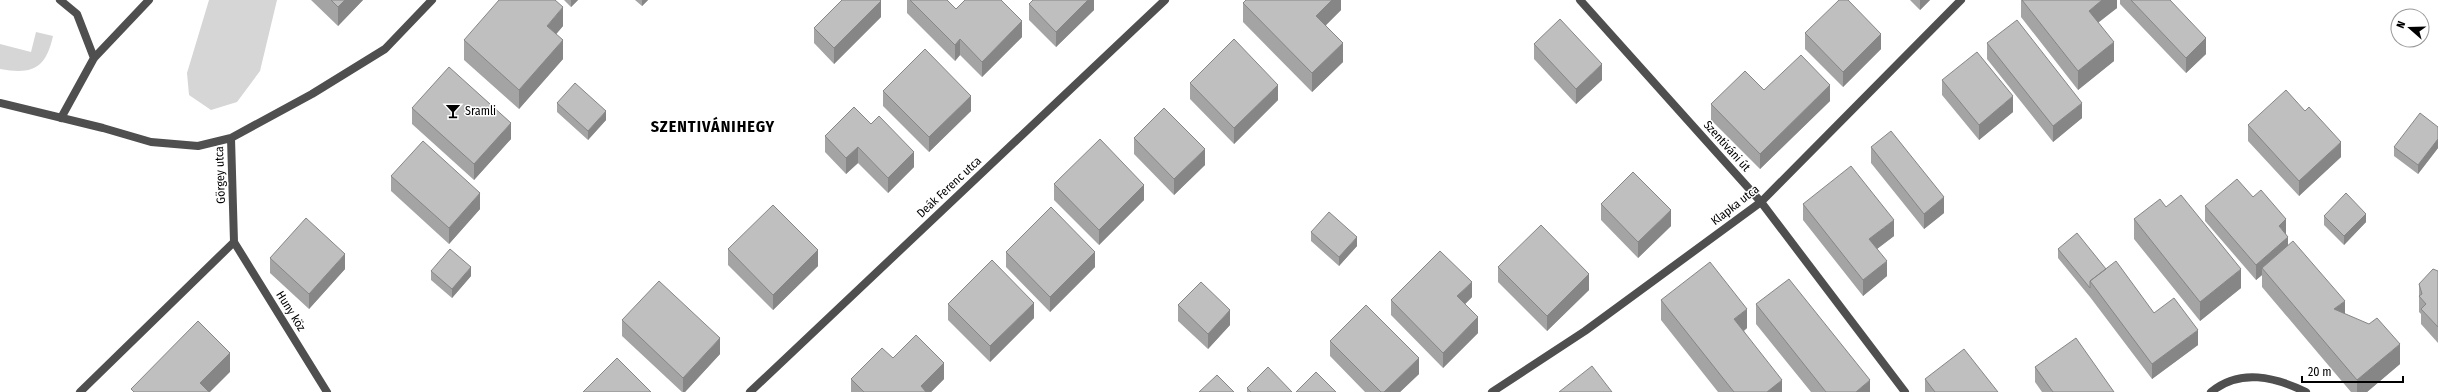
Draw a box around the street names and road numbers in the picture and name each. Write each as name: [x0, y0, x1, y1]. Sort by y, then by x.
street label: Szentiváni út: [1701, 118, 1753, 174]
street label: Görgey utca: [212, 146, 228, 204]
street label: Deák Ferenc utca: [914, 154, 984, 220]
street label: Klapka utca: [1708, 182, 1762, 228]
street label: Huny köz: [273, 288, 309, 334]

